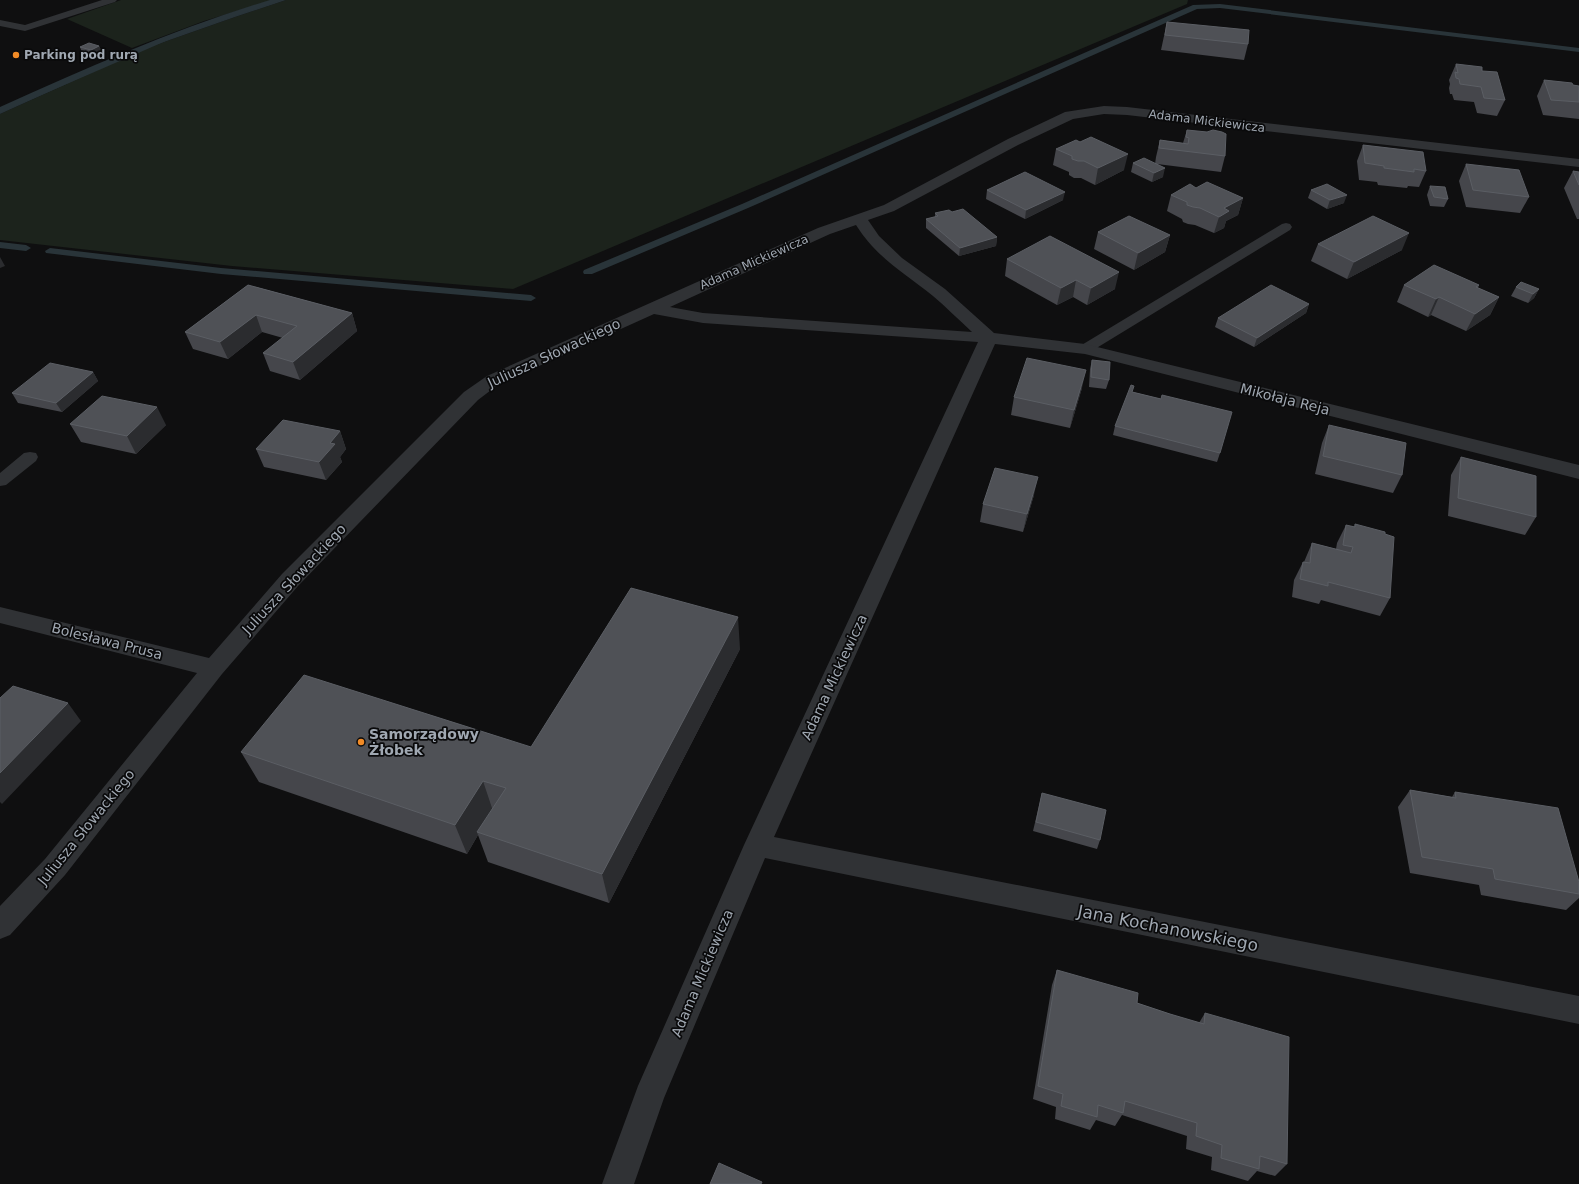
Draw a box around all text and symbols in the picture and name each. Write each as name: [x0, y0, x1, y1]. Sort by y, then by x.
place label: Parking pod rurą: [24, 48, 138, 62]
marker: Parking pod rurą: [11, 50, 21, 60]
street label: Adama Mickiewicza: [1148, 107, 1266, 135]
street label: Adama Mickiewicza: [698, 232, 810, 292]
street label: Juliusza Słowackiego: [484, 315, 623, 391]
street label: Mikołaja Reja: [1239, 380, 1331, 418]
street label: Juliusza Słowackiego: [238, 521, 349, 638]
street label: Adama Mickiewicza: [798, 612, 870, 742]
street label: Bolesława Prusa: [50, 619, 164, 663]
place label: Samorządowy Żłobek: [369, 726, 479, 758]
marker: Samorządowy Żłobek: [356, 737, 366, 747]
street label: Juliusza Słowackiego: [34, 766, 138, 889]
street label: Jana Kochanowskiego: [1075, 900, 1260, 955]
street label: Adama Mickiewicza: [668, 907, 736, 1039]

